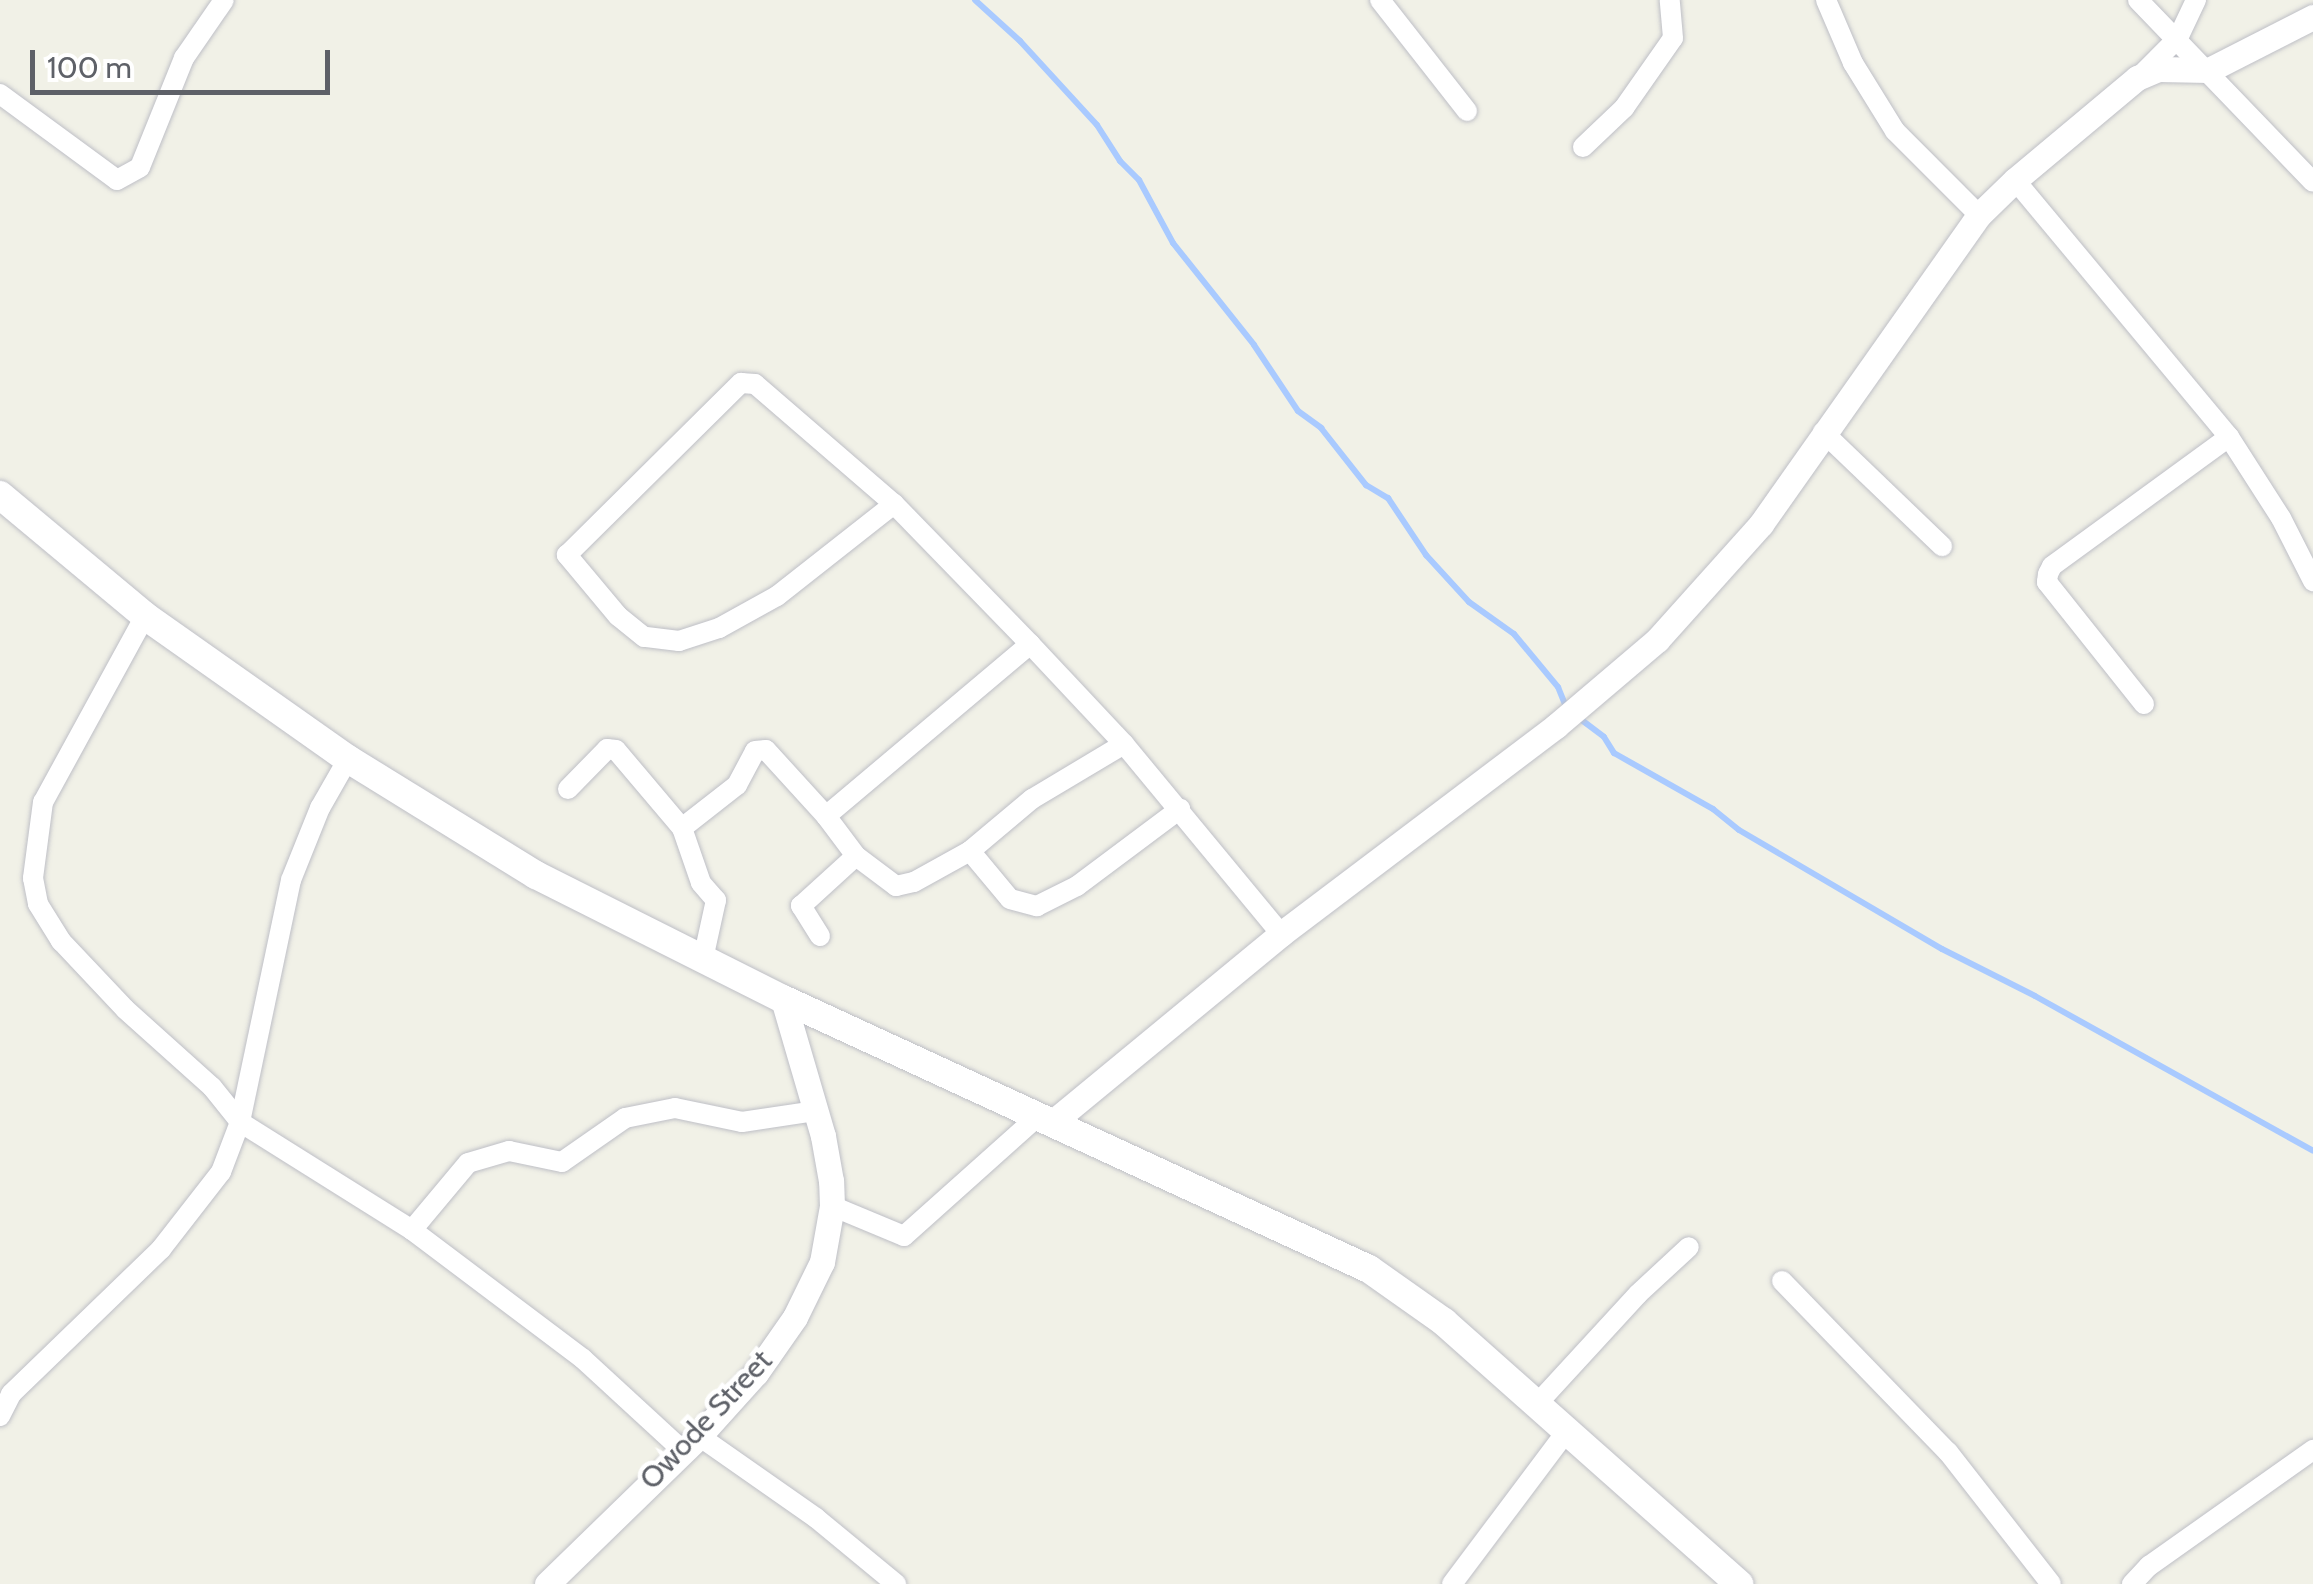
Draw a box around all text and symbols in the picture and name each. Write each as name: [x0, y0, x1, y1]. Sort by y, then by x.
scale bar: [35, 30, 335, 92]
text: 100 m: [47, 49, 132, 86]
street label: Owode Street: [632, 1343, 780, 1497]

